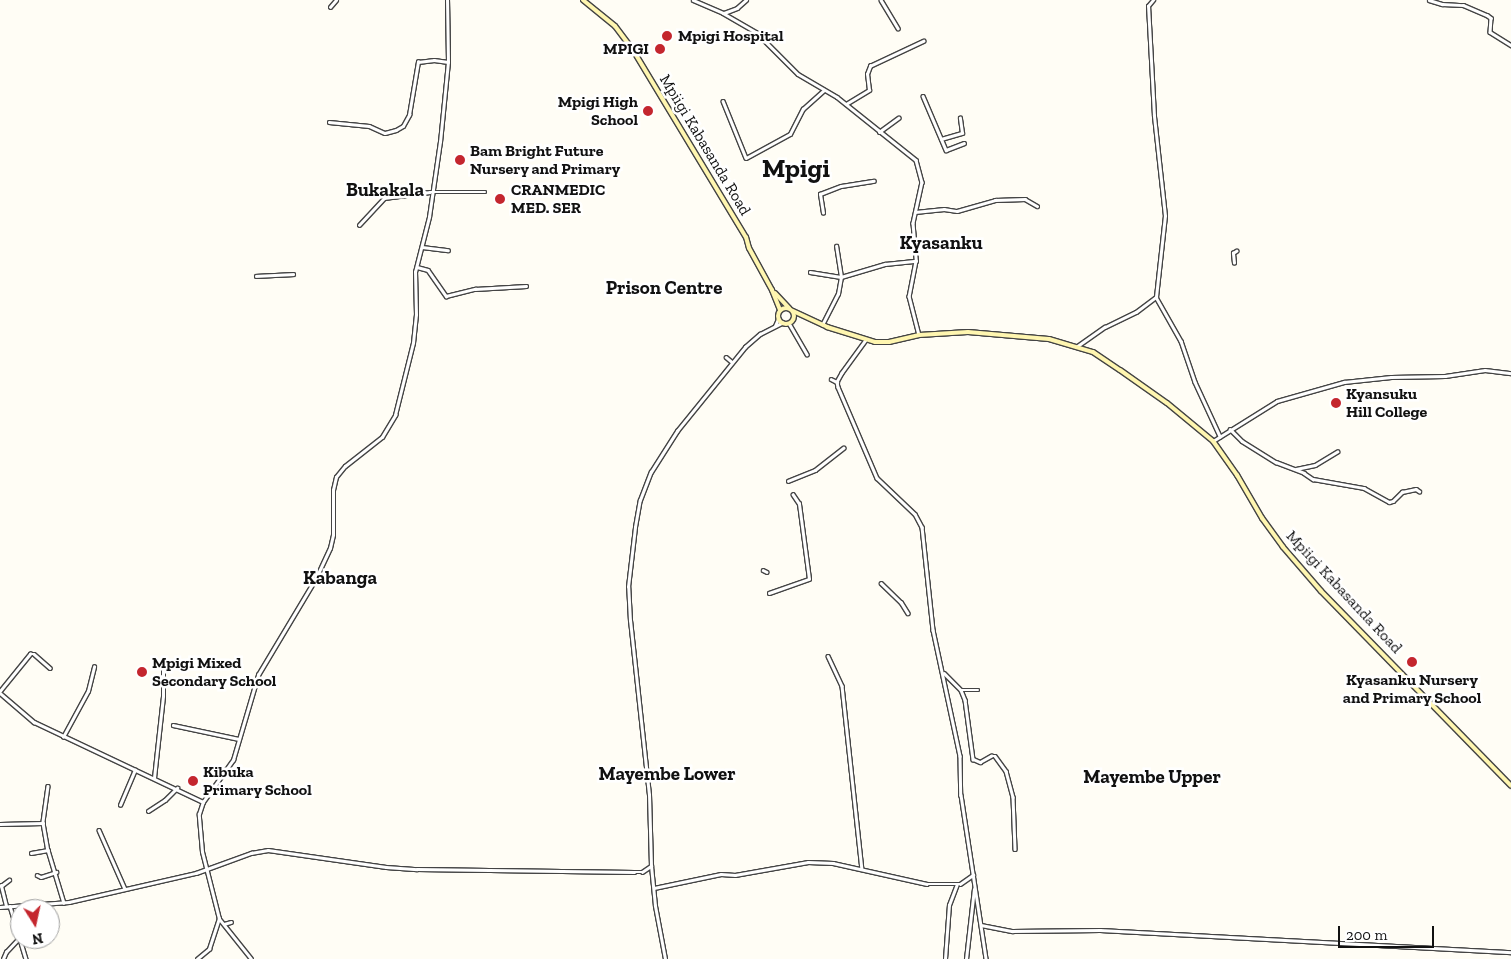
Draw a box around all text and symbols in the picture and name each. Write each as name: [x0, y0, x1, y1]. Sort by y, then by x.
place label: Mpigi Hospital: [678, 26, 783, 46]
marker: Mpigi Hospital: [660, 29, 674, 43]
place label: MPIGI: [603, 39, 649, 59]
marker: MPIGI: [653, 42, 667, 56]
street label: Mpiigi Kabasanda Road: [655, 71, 755, 219]
place label: Mpigi High School: [558, 92, 638, 130]
marker: Mpigi High School: [642, 105, 654, 117]
place label: Bam Bright Future Nursery and Primary: [470, 141, 621, 179]
district label: Mpigi: [762, 153, 830, 185]
marker: Bam Bright Future Nursery and Primary: [454, 154, 466, 166]
district label: Bukakala: [346, 179, 424, 201]
place label: CRANMEDIC MED. SER: [511, 180, 605, 218]
marker: CRANMEDIC MED. SER: [493, 192, 507, 206]
district label: Kyasanku: [899, 232, 983, 254]
district label: Prison Centre: [606, 277, 722, 299]
place label: Kyansuku Hill College: [1346, 384, 1427, 422]
marker: Kyansuku Hill College: [1330, 397, 1342, 409]
street label: Mpiigi Kabasanda Road: [1282, 527, 1406, 657]
district label: Kabanga: [303, 567, 377, 589]
place label: Mpigi Mixed Secondary School: [152, 653, 277, 691]
marker: Kyasanku Nursery and Primary School: [1406, 656, 1418, 668]
marker: Mpigi Mixed Secondary School: [136, 666, 148, 678]
place label: Kyasanku Nursery and Primary School: [1343, 670, 1481, 708]
place label: Kibuka Primary School: [203, 762, 312, 800]
district label: Mayembe Lower: [598, 763, 736, 785]
district label: Mayembe Upper: [1083, 766, 1221, 788]
marker: Kibuka Primary School: [187, 775, 199, 787]
north arrow: [10, 899, 60, 949]
scale bar: [1341, 916, 1437, 948]
text: 200 m: [1346, 926, 1387, 944]
text: N: [31, 929, 44, 948]

